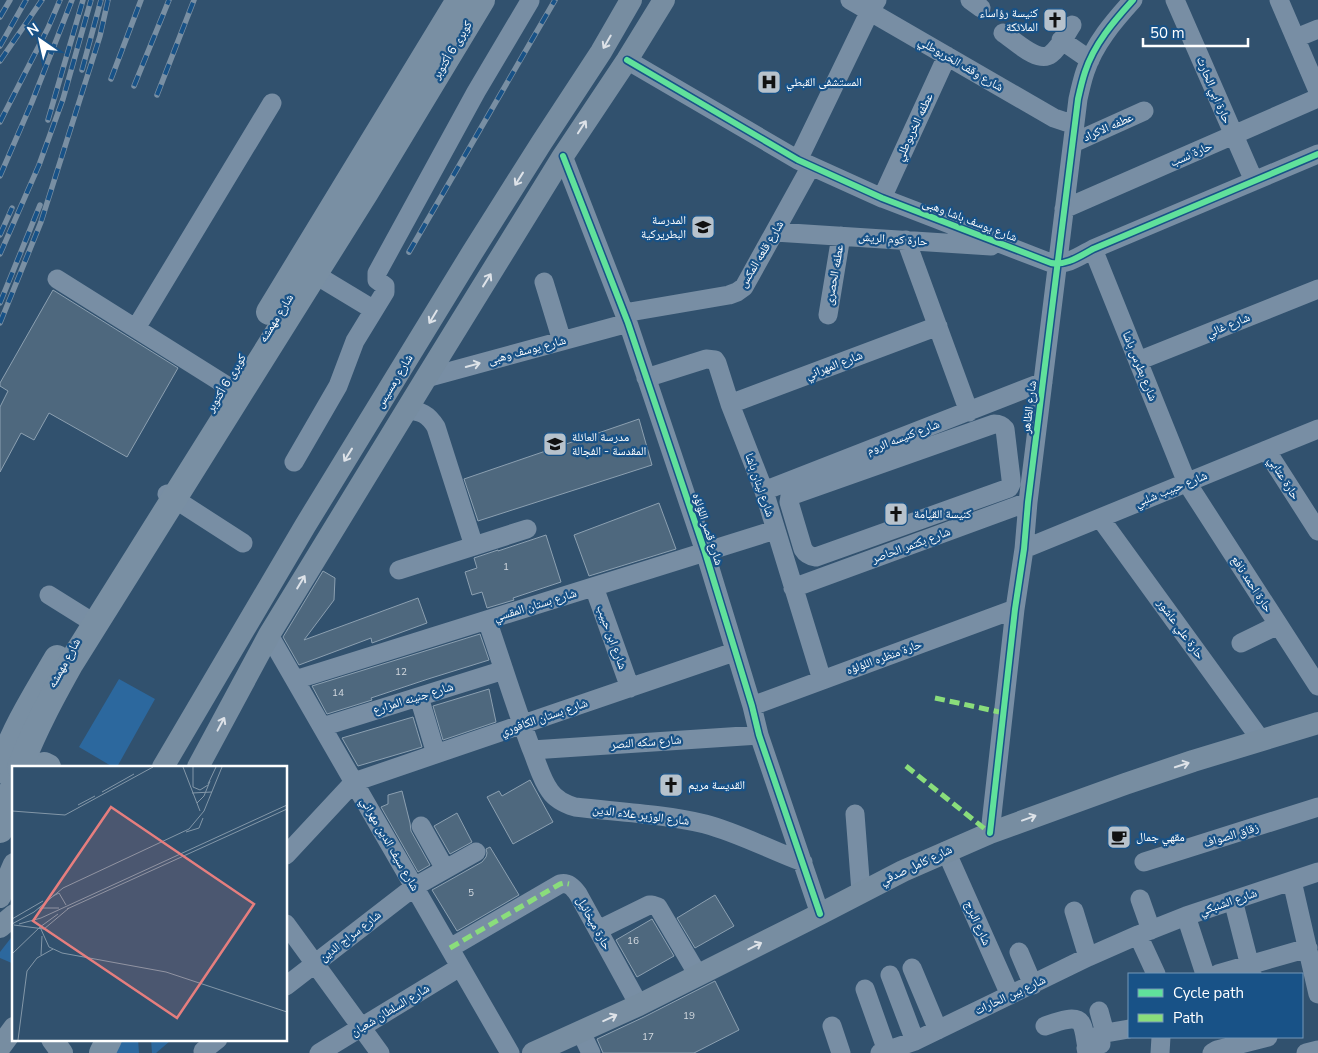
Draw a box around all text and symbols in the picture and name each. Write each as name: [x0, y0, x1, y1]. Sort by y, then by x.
place label: كنيسة رؤاساء الملائكة: [979, 5, 1038, 35]
church icon: كنيسة رؤاساء الملائكة: [1042, 7, 1068, 33]
north arrow: [15, 15, 65, 65]
scale bar: [1143, 15, 1248, 47]
street label: كوبرى 6 أكتوبر: [428, 18, 476, 83]
text: N: [23, 19, 43, 40]
text: 50 m: [1150, 23, 1185, 43]
street label: شارع وقف الخربوطلي: [915, 33, 1007, 97]
one-way arrow: [602, 35, 612, 50]
street label: حارة ابي الحارث: [1191, 54, 1235, 127]
hospital icon: المستشفى القبطي: [756, 69, 782, 95]
place label: المستشفى القبطي: [786, 74, 862, 92]
street label: عطفه الخربوطلي: [891, 91, 939, 164]
street label: عطفه الاكراد: [1080, 109, 1136, 145]
one-way arrow: [577, 121, 587, 135]
street label: حارة نسب: [1167, 138, 1215, 170]
one-way arrow: [514, 171, 524, 185]
street label: شارع يوسف باشا وهبى: [920, 195, 1020, 245]
place label: المدرسة البطريركية: [641, 212, 686, 242]
school or university icon: المدرسة البطريركية: [690, 214, 716, 240]
street label: شارع قلعه المكس: [735, 217, 787, 290]
street label: حارة كوم الريش: [858, 229, 929, 249]
street label: عطفه الحصرى: [821, 243, 847, 307]
one-way arrow: [482, 273, 492, 287]
street label: شارع مهمشه: [255, 291, 297, 345]
one-way arrow: [428, 309, 438, 323]
street label: شارع غالي: [1204, 309, 1253, 343]
street label: شارع بطرس باشا: [1119, 329, 1161, 403]
street label: شارع يوسف وهبى: [486, 332, 568, 368]
street label: شارع المهراني: [803, 347, 866, 385]
street label: كوبرى 6 أكتوبر: [202, 351, 250, 416]
street label: شارع رمسيس: [372, 351, 416, 411]
one-way arrow: [464, 360, 480, 369]
street label: شارع الظاهر: [1018, 380, 1040, 435]
street label: شارع كنيسه الروم: [864, 416, 942, 458]
place label: مدرسة العائلة المقدسة - الفجالة: [572, 429, 646, 459]
school or university icon: مدرسة العائلة المقدسة - الفجالة: [542, 431, 568, 457]
one-way arrow: [343, 448, 353, 462]
street label: شارع لينان باشا: [742, 451, 778, 519]
street label: حارة عتابي: [1263, 453, 1304, 504]
street label: شارع حبيب شلبي: [1132, 467, 1210, 513]
street label: شارع قصر اللؤلؤه: [689, 491, 727, 567]
church icon: كنيسة القيامة: [883, 501, 909, 527]
place label: كنيسة القيامة: [914, 506, 972, 522]
street label: شارع بكتمر الحاصر: [869, 523, 953, 567]
street label: حارة احمد نافع: [1228, 553, 1276, 616]
house number: 1: [503, 560, 509, 574]
one-way arrow: [296, 576, 306, 590]
street label: شارع بستان المقسي: [492, 585, 579, 627]
street label: حارة علي عاشور: [1151, 595, 1209, 664]
street label: شارع ابن حبيب: [593, 603, 631, 672]
street label: شارع مهمشه: [44, 635, 84, 691]
street label: حارة منظره اللؤلؤه: [844, 636, 924, 678]
house number: 12: [395, 665, 407, 679]
street label: شارع جنينه المزارع: [371, 678, 455, 718]
house number: 14: [332, 686, 344, 700]
street label: شارع بستان الكافوري: [498, 695, 591, 741]
one-way arrow: [216, 716, 226, 731]
street label: شارع سكه النصر: [609, 732, 682, 753]
one-way arrow: [1174, 760, 1190, 769]
inset map: [12, 766, 288, 1040]
church icon: القديسة مريم: [658, 772, 684, 798]
place label: القديسة مريم: [688, 777, 745, 793]
street label: شارع سيف الدين مهراني: [355, 794, 423, 895]
street label: شارع الوزير علاء الدين: [592, 801, 690, 829]
one-way arrow: [1021, 813, 1036, 822]
street label: زقاق الصواف: [1201, 819, 1261, 851]
cafe icon: مقهي جمال: [1106, 824, 1132, 850]
place label: مقهي جمال: [1136, 829, 1185, 847]
street label: شارع كامل صدقي: [877, 841, 956, 891]
street label: شارع الشنبكي: [1197, 885, 1260, 921]
house number: 5: [468, 886, 474, 900]
street label: حارة ميخائيل: [573, 893, 615, 953]
street label: شارع البرج: [961, 898, 995, 948]
street label: شارع سراج الدين: [316, 907, 384, 965]
house number: 16: [627, 934, 639, 948]
one-way arrow: [747, 941, 762, 950]
street label: شارع بين الحارات: [972, 971, 1048, 1018]
legend: [1128, 973, 1303, 1038]
street label: شارع السلطان شعبان: [348, 980, 432, 1040]
text: Cycle path: [1173, 983, 1244, 1003]
text: Path: [1173, 1008, 1204, 1028]
house number: 19: [683, 1009, 695, 1023]
one-way arrow: [602, 1013, 617, 1023]
house number: 17: [642, 1030, 654, 1044]

